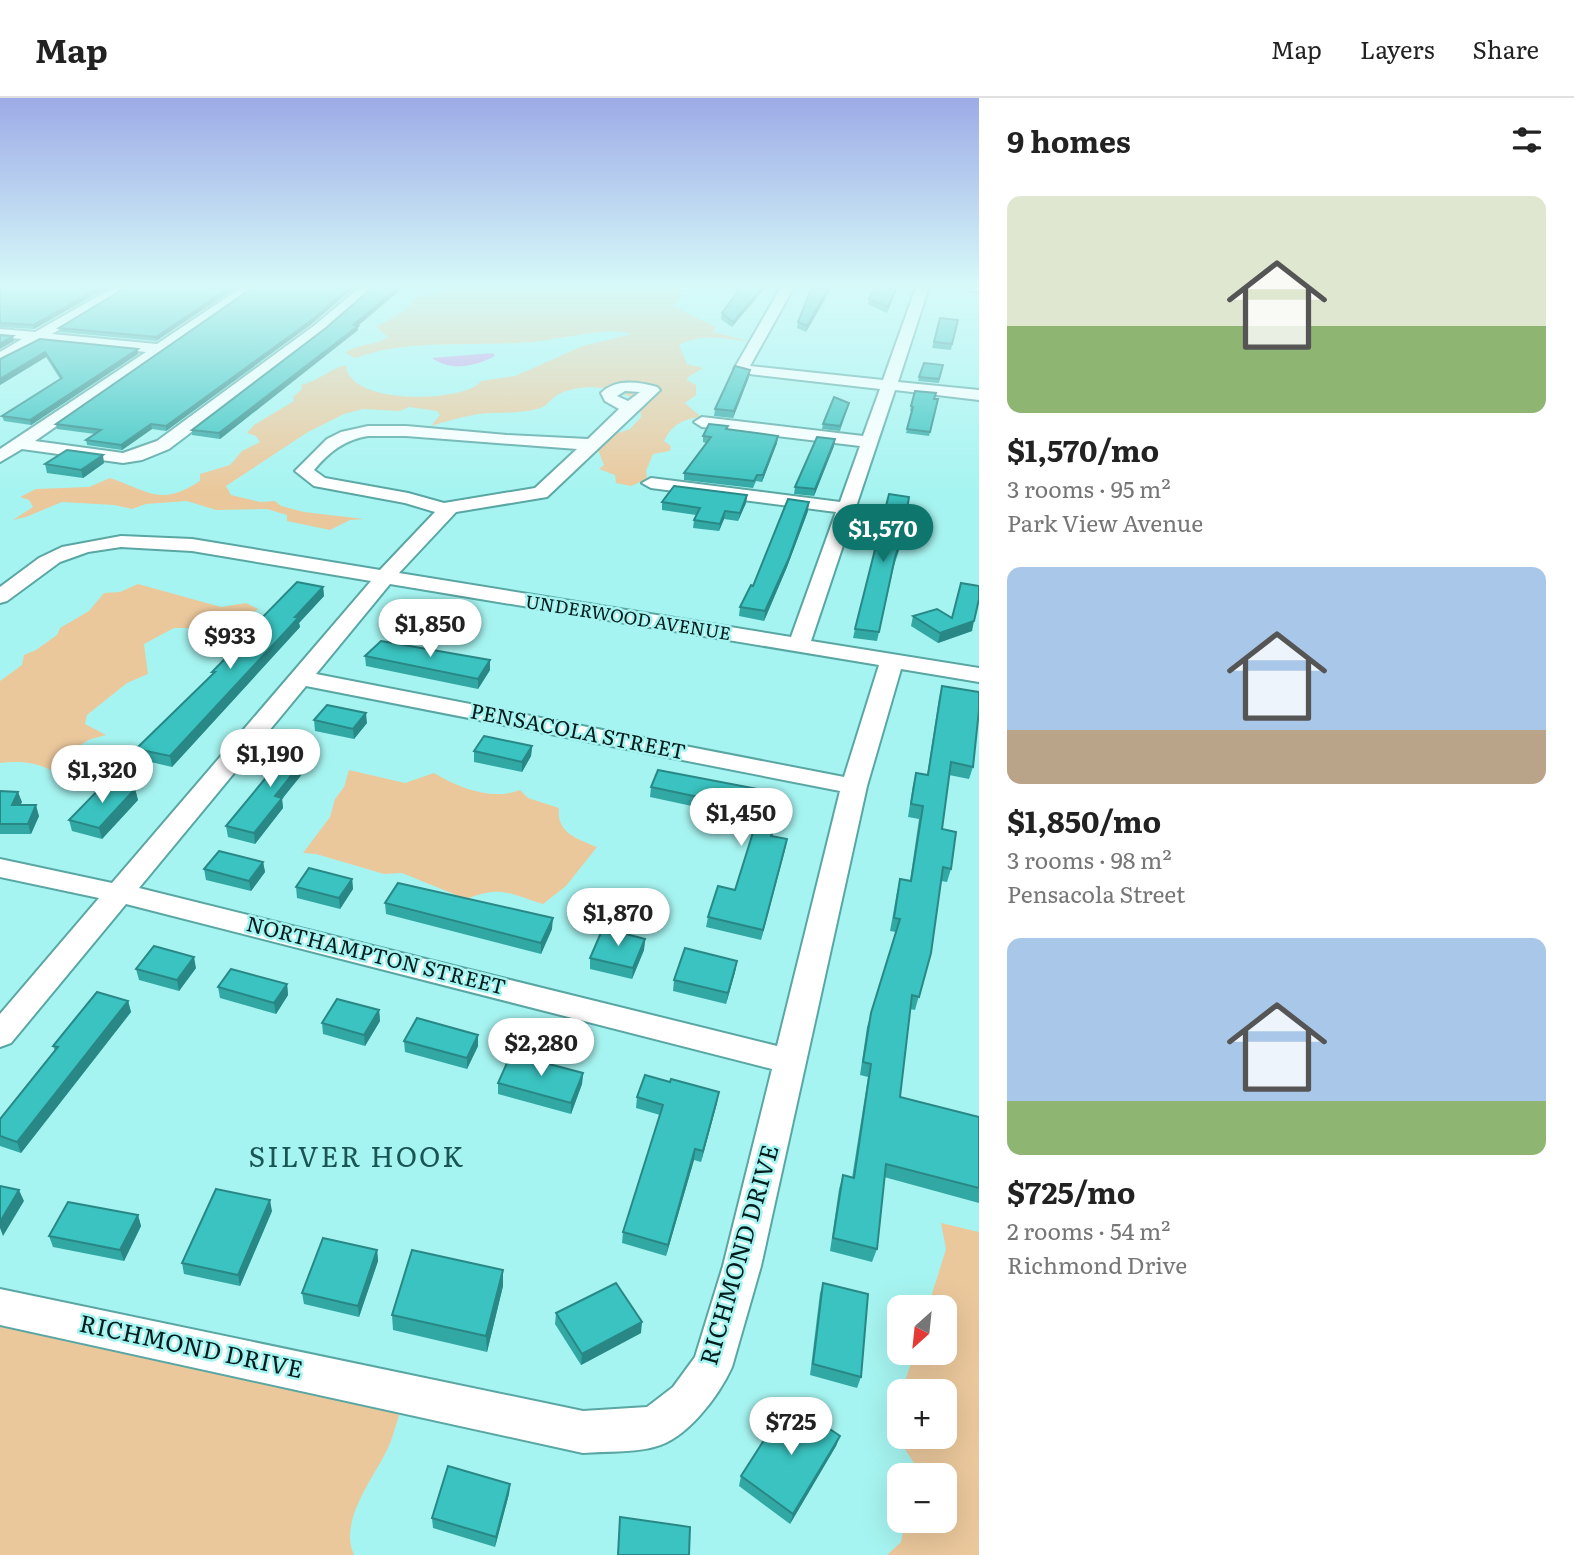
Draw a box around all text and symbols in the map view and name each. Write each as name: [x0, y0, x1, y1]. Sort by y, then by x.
text: Map: [35, 24, 108, 73]
text: Map: [1271, 31, 1322, 66]
text: Layers: [1360, 31, 1434, 66]
text: Share: [1472, 31, 1539, 66]
text: 9 homes: [1007, 118, 1131, 162]
icon: filters: [1508, 121, 1546, 159]
icon: home: [1214, 242, 1340, 368]
text: $1,570/mo: [1007, 427, 1159, 471]
text: 3 rooms · 95 m²: [1007, 471, 1171, 505]
pin: $1,570: [826, 504, 940, 564]
text: Park View Avenue: [1007, 505, 1203, 539]
text: $1,570: [848, 510, 918, 544]
street label: UNDERWOOD AVENUE: [524, 587, 733, 646]
pin: $1,850: [373, 600, 487, 659]
text: $1,850: [395, 605, 465, 639]
pin: $933: [189, 612, 271, 671]
icon: home: [1214, 613, 1340, 739]
text: $933: [204, 617, 256, 651]
street label: PENSACOLA STREET: [468, 693, 689, 766]
pin: $1,190: [213, 730, 327, 789]
text: $1,190: [236, 735, 304, 769]
pin: $1,320: [45, 746, 159, 805]
text: $1,320: [67, 751, 137, 785]
pin: $1,450: [684, 788, 798, 848]
text: $1,450: [706, 794, 776, 828]
text: $1,850/mo: [1007, 798, 1161, 842]
text: 3 rooms · 98 m²: [1007, 842, 1172, 876]
text: Pensacola Street: [1007, 876, 1185, 910]
pin: $1,870: [561, 888, 675, 948]
text: $1,870: [583, 894, 653, 928]
street label: NORTHAMPTON STREET: [244, 906, 510, 1001]
icon: home: [1214, 984, 1340, 1110]
pin: $2,280: [484, 1018, 598, 1078]
text: $2,280: [504, 1024, 578, 1058]
district label: SILVER HOOK: [249, 1134, 465, 1176]
street label: RICHMOND DRIVE: [689, 1140, 786, 1369]
text: $725/mo: [1007, 1169, 1135, 1213]
text: 2 rooms · 54 m²: [1007, 1213, 1170, 1247]
text: Richmond Drive: [1007, 1247, 1187, 1281]
north arrow: [887, 1295, 957, 1365]
map controls: [887, 1295, 957, 1533]
street label: RICHMOND DRIVE: [76, 1304, 307, 1385]
button: +: [887, 1379, 957, 1449]
pin: $725: [750, 1398, 832, 1457]
text: $725: [765, 1403, 817, 1437]
button: −: [887, 1463, 957, 1533]

